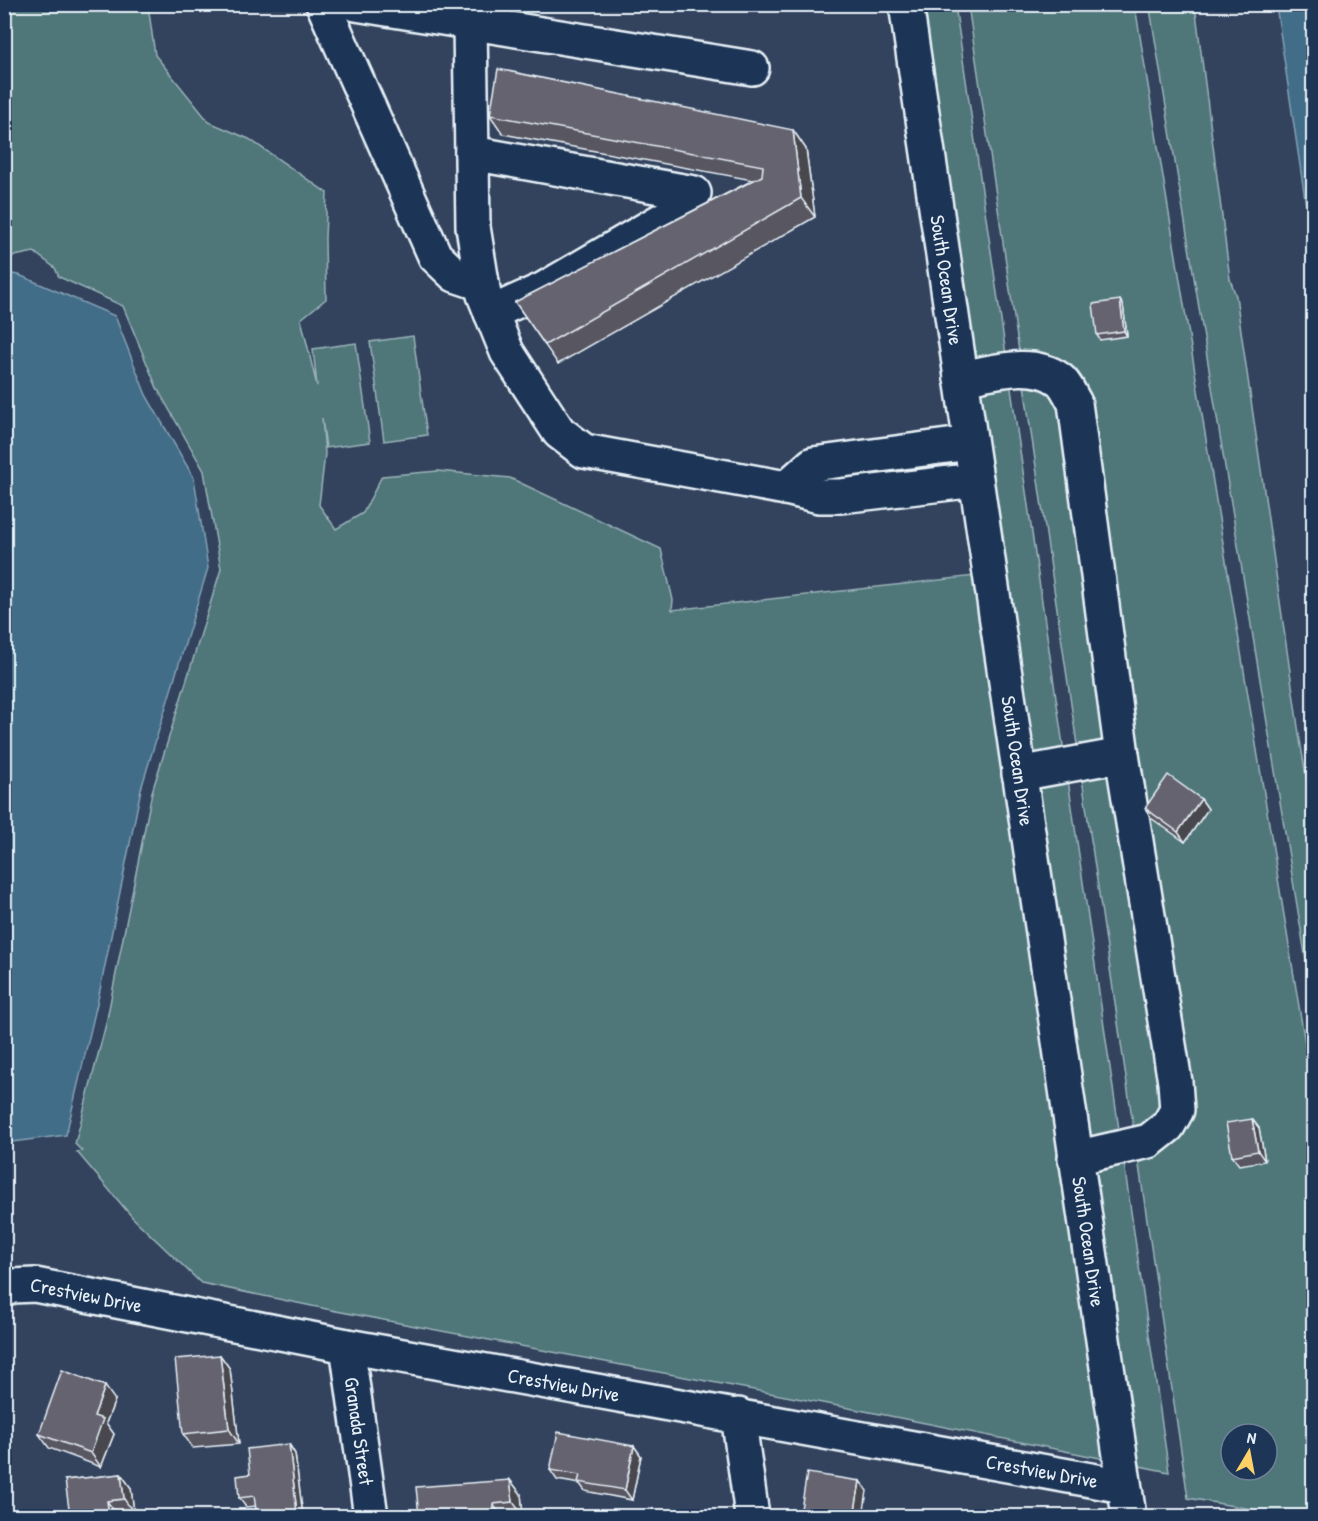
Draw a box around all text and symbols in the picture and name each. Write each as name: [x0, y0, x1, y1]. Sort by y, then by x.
street label: South Ocean Drive: [924, 213, 970, 347]
street label: South Ocean Drive: [995, 694, 1041, 828]
street label: South Ocean Drive: [1066, 1175, 1112, 1308]
street label: Crestview Drive: [28, 1270, 144, 1319]
street label: Crestview Drive: [506, 1361, 622, 1408]
street label: Granada Street: [339, 1375, 381, 1488]
north arrow: [1219, 1422, 1279, 1482]
text: N: [1246, 1426, 1258, 1449]
street label: Crestview Drive: [984, 1447, 1100, 1494]

